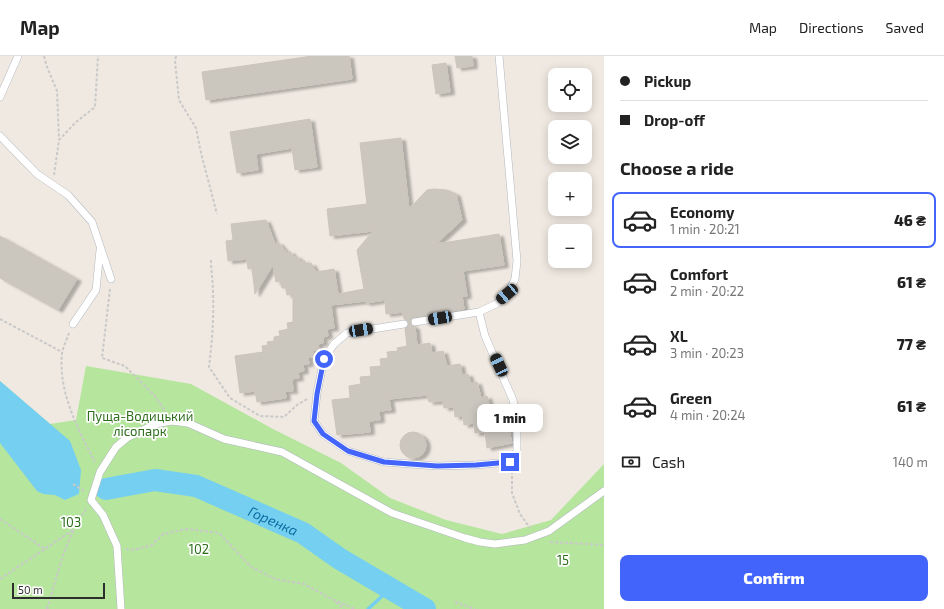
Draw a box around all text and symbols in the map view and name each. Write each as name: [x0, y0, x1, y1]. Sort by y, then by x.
text: Map: [20, 16, 60, 39]
text: Map: [749, 19, 777, 36]
text: Directions: [799, 19, 864, 36]
text: Saved: [886, 19, 924, 36]
map controls: [548, 68, 592, 268]
button: locate: [548, 68, 592, 112]
text: Pickup: [644, 72, 691, 90]
text: Drop-off: [644, 111, 705, 129]
button: layers: [548, 120, 592, 164]
text: Choose a ride: [620, 157, 734, 179]
button: +: [548, 172, 592, 216]
icon: car: [622, 202, 658, 238]
text: Economy: [670, 203, 735, 221]
text: 46 ₴: [894, 211, 926, 229]
text: 1 min · 20:21: [670, 221, 740, 237]
button: −: [548, 224, 592, 268]
icon: car: [622, 264, 658, 300]
text: Comfort: [670, 265, 728, 283]
text: 61 ₴: [897, 273, 926, 291]
car: [494, 282, 520, 306]
text: 2 min · 20:22: [670, 283, 744, 299]
car: [427, 310, 453, 326]
car: [348, 322, 374, 338]
icon: car: [622, 326, 658, 362]
text: XL: [670, 327, 688, 345]
text: 77 ₴: [897, 335, 926, 353]
text: 3 min · 20:23: [670, 345, 744, 361]
route start: [315, 350, 333, 368]
car: [488, 352, 510, 378]
icon: car: [622, 388, 658, 424]
text: Green: [670, 389, 712, 407]
text: 61 ₴: [897, 397, 926, 415]
callout: 1 min: [477, 404, 543, 432]
text: 4 min · 20:24: [670, 407, 745, 423]
park label: Пуща-Водицький лісопарк: [87, 408, 193, 439]
text: 1 min: [494, 410, 526, 426]
icon: cash: [620, 451, 642, 473]
route end: [501, 453, 519, 471]
text: Cash: [652, 453, 685, 471]
text: 140 m: [893, 454, 928, 470]
water label: Горенка: [246, 502, 301, 538]
park label: 103: [61, 514, 81, 530]
park label: 102: [189, 541, 209, 557]
park label: 15: [557, 552, 569, 568]
button: Confirm: [620, 555, 928, 601]
scale bar: [12, 581, 105, 600]
text: 50 m: [18, 583, 43, 596]

